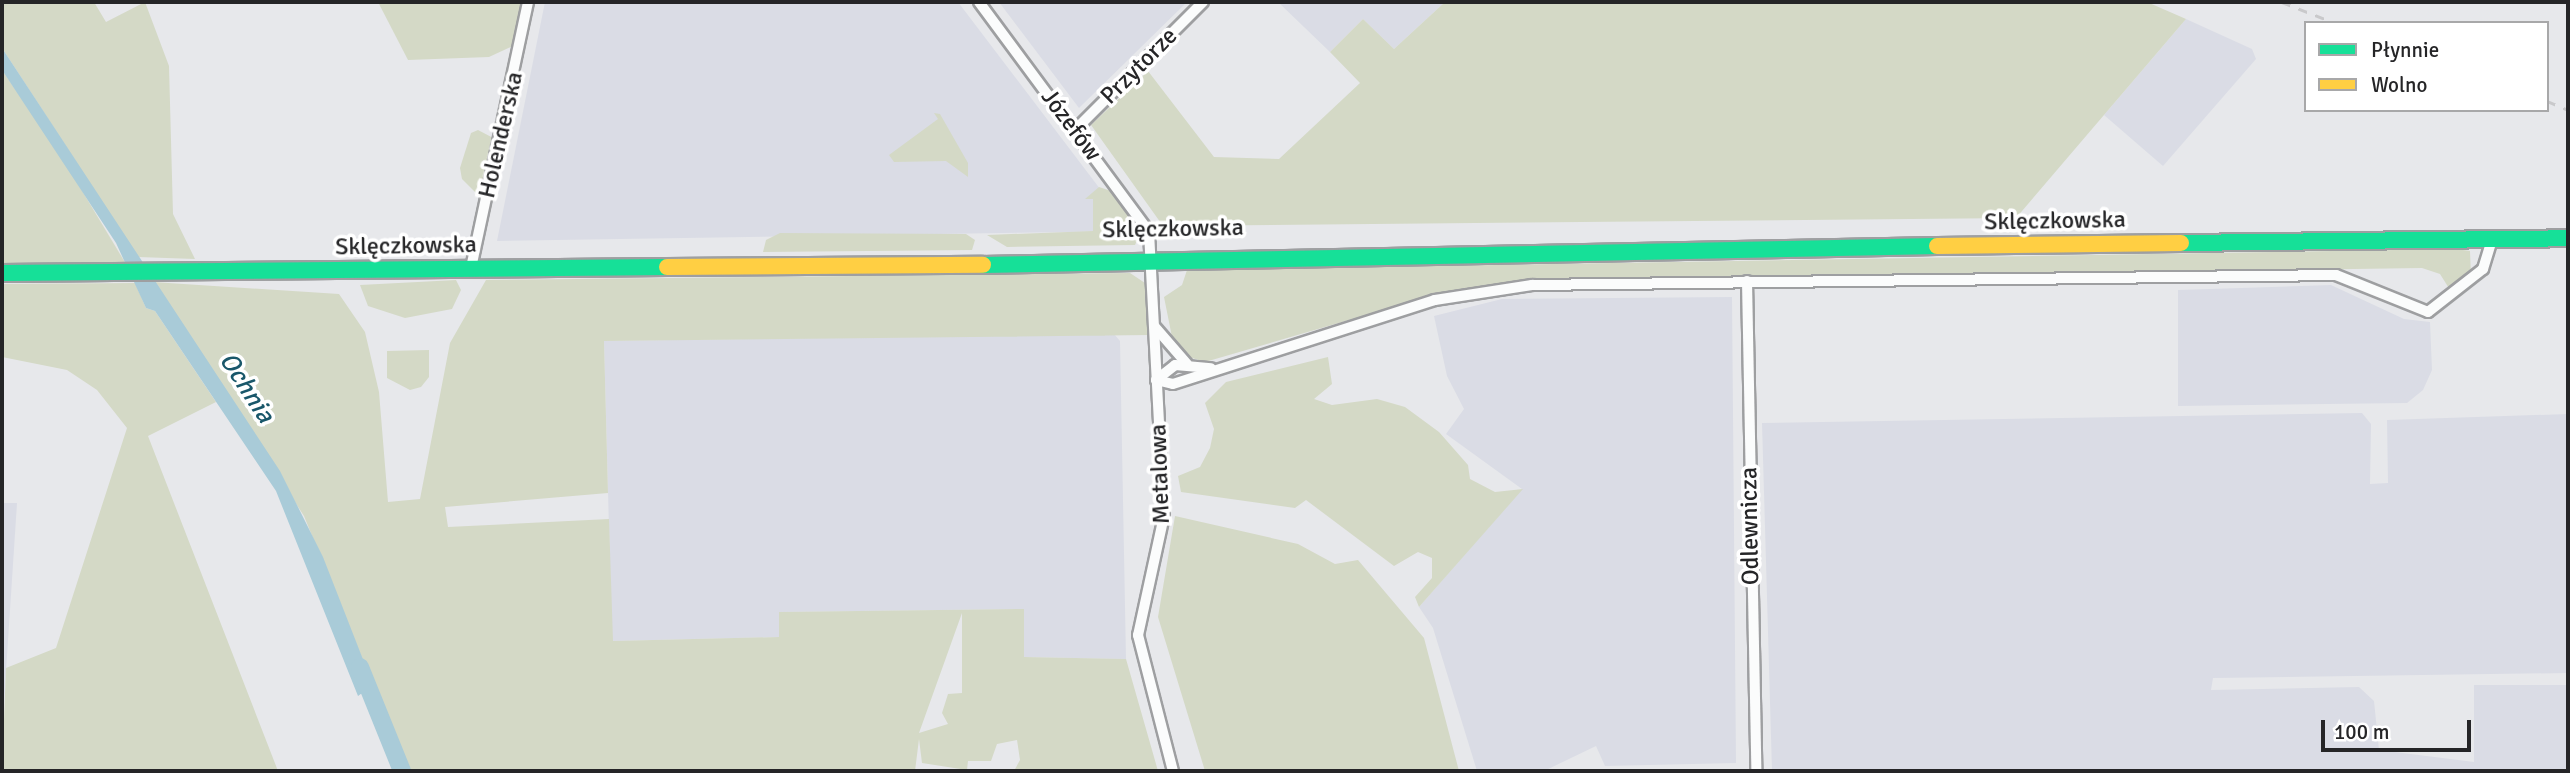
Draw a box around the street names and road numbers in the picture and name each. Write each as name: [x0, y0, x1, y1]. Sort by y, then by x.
street label: Przytorze: [1095, 22, 1183, 110]
street label: Holenderska: [472, 69, 530, 201]
street label: Józefów: [1035, 83, 1107, 167]
street label: Sklęczkowska: [1984, 205, 2126, 237]
street label: Sklęczkowska: [1102, 213, 1244, 245]
street label: Sklęczkowska: [335, 230, 477, 262]
street label: Metalowa: [1144, 423, 1176, 525]
street label: Odlewnicza: [1735, 467, 1765, 585]

